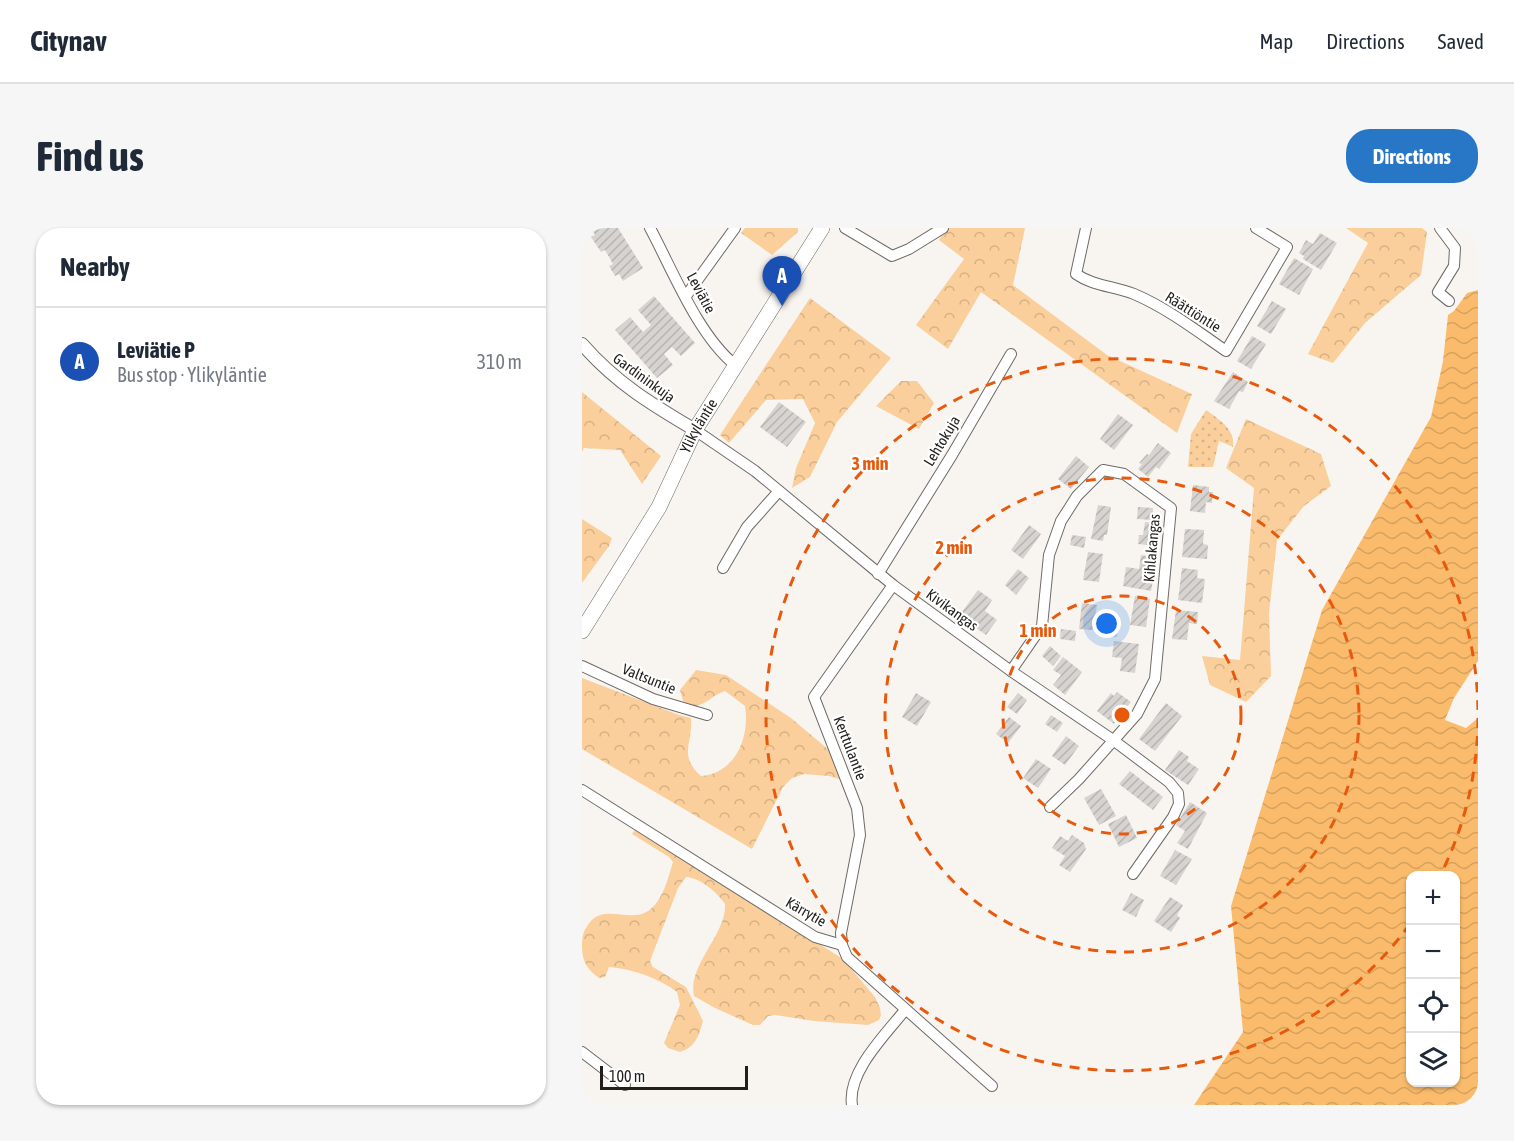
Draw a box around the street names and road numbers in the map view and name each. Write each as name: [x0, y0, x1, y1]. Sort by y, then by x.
street label: Leviätie: [684, 270, 719, 316]
street label: Räättiöntie: [1162, 288, 1224, 335]
street label: Gardininkuja: [610, 350, 679, 406]
street label: Ylikyläntie: [676, 395, 720, 456]
street label: Lehtokuja: [920, 413, 963, 469]
street label: Kihlakangas: [1140, 513, 1163, 583]
street label: Kivikangas: [923, 585, 981, 634]
street label: Valtsuntie: [620, 660, 679, 697]
street label: Kerttulantie: [831, 714, 870, 782]
street label: Kärrytie: [783, 893, 830, 930]

